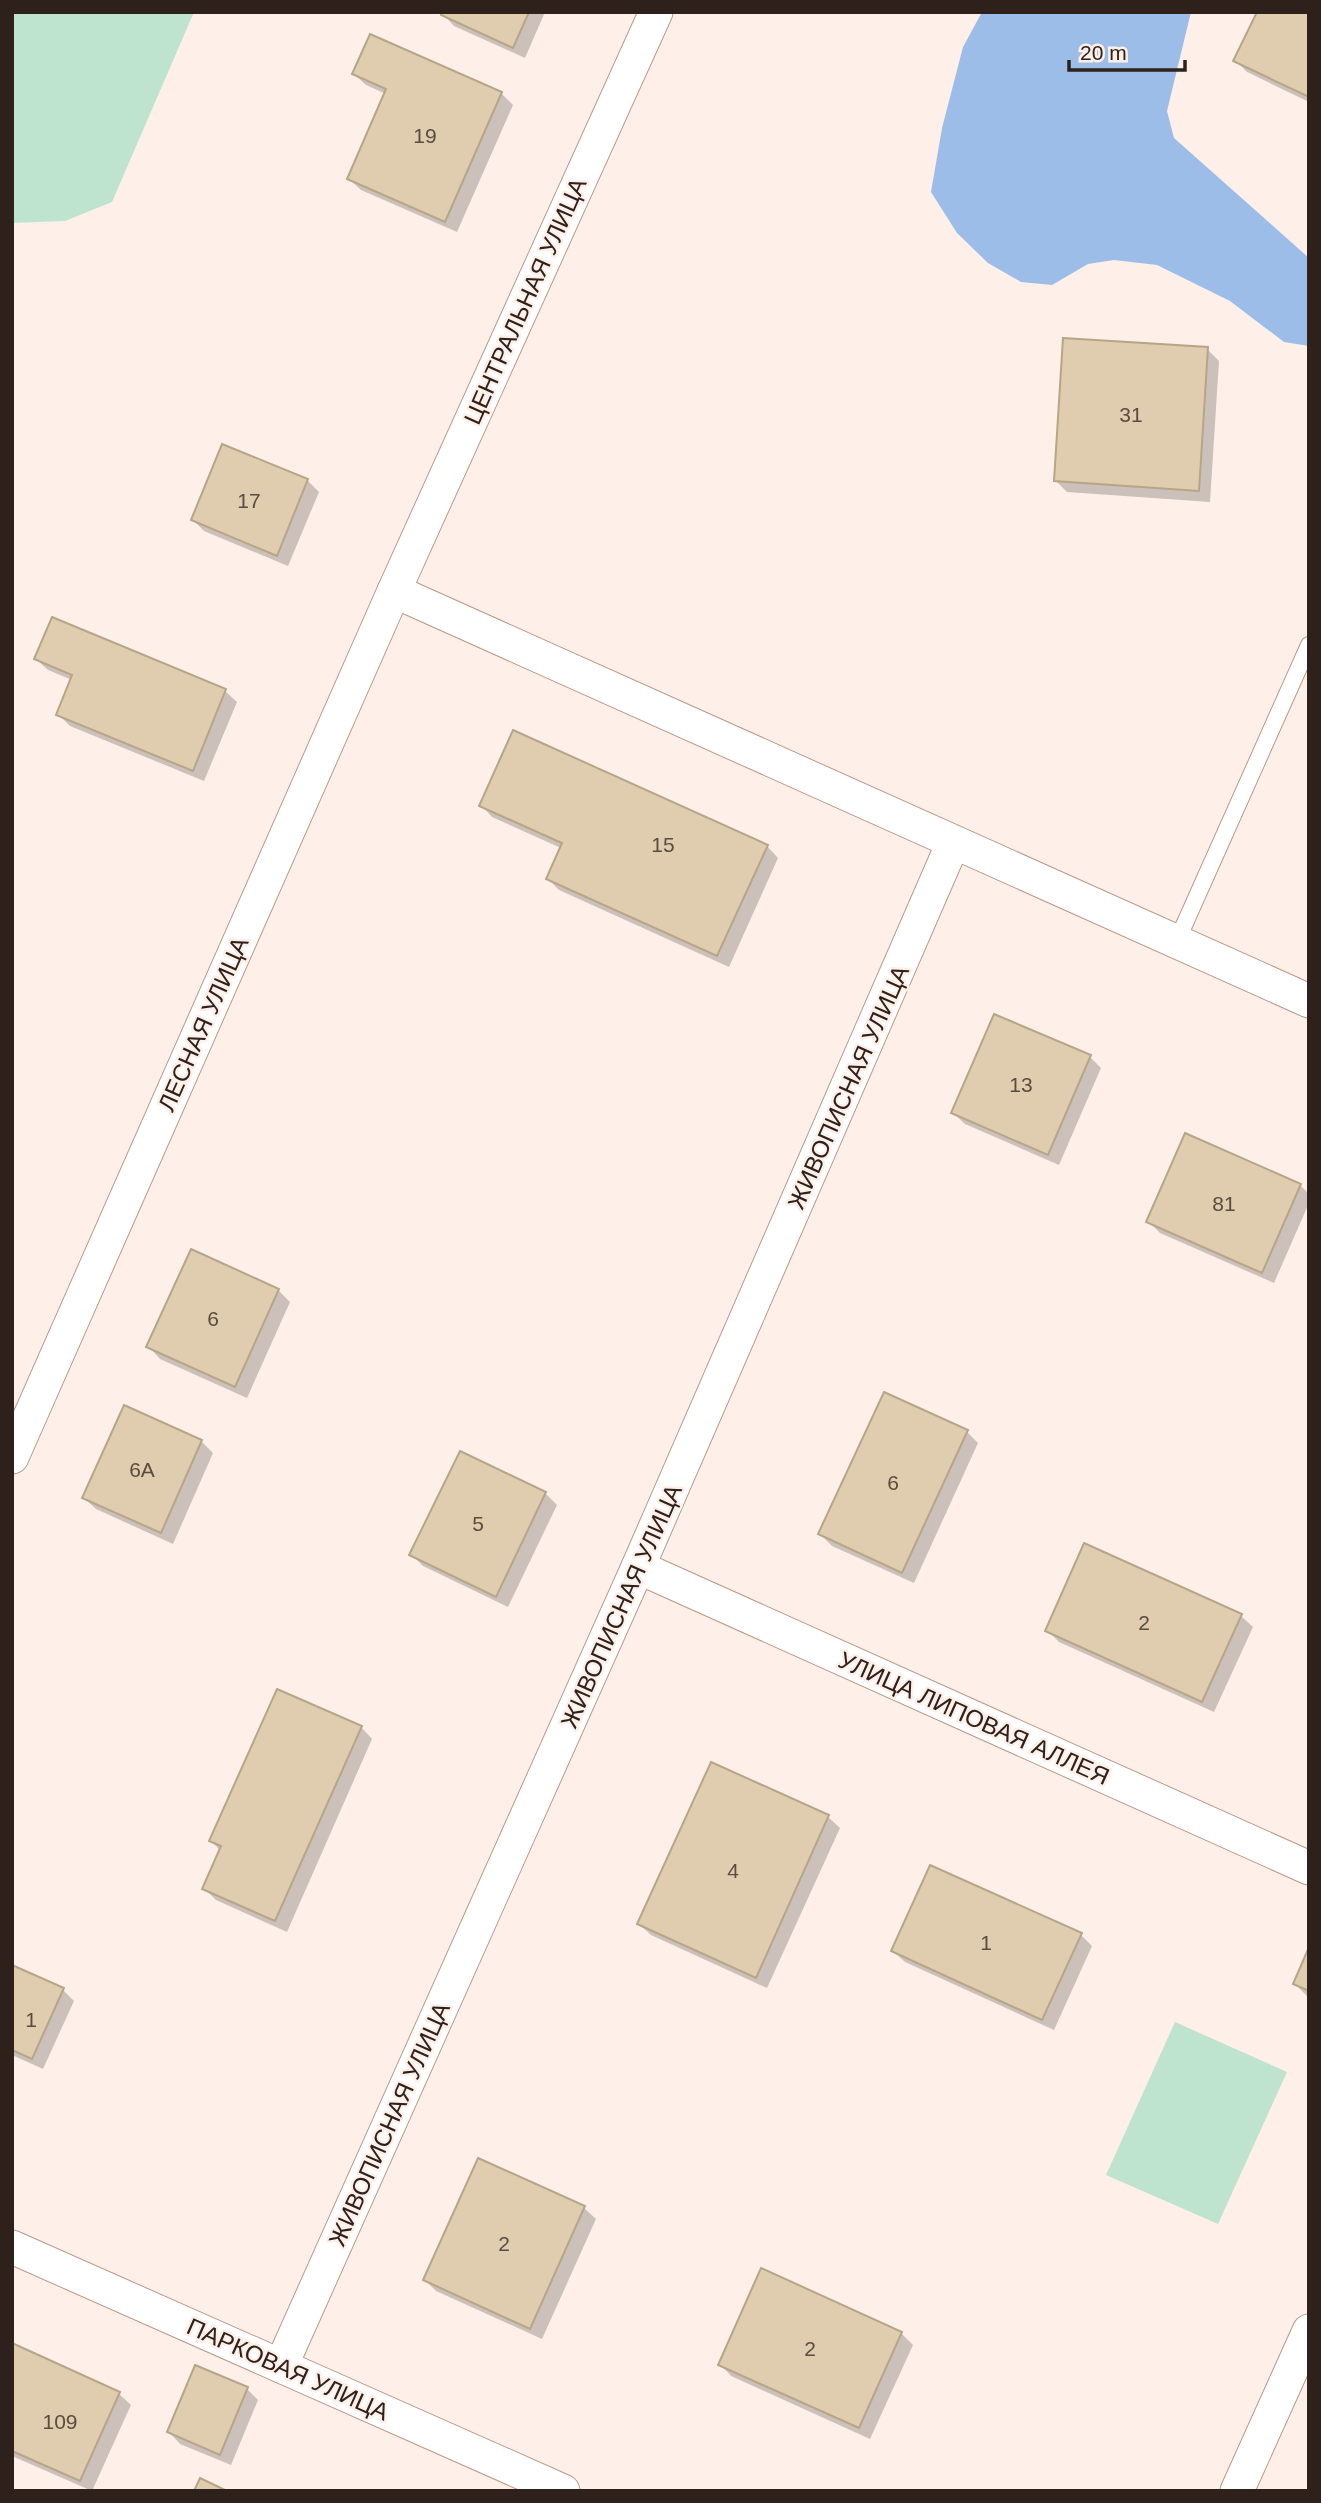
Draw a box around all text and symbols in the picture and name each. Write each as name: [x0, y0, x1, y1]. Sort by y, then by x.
scale bar: [1069, 28, 1184, 72]
text: 20 m: [1080, 41, 1127, 64]
house number: 19: [413, 124, 437, 147]
street label: ЦЕНТРАЛЬНАЯ УЛИЦА: [458, 174, 592, 428]
house number: 31: [1119, 403, 1143, 426]
house number: 17: [237, 489, 261, 512]
house number: 15: [651, 833, 675, 856]
street label: ЛЕСНАЯ УЛИЦА: [153, 933, 253, 1115]
street label: ЖИВОПИСНАЯ УЛИЦА: [782, 961, 914, 1213]
house number: 13: [1009, 1073, 1033, 1096]
house number: 81: [1212, 1192, 1236, 1215]
house number: 6: [207, 1307, 219, 1330]
house number: 6А: [129, 1458, 155, 1481]
house number: 6: [887, 1471, 899, 1494]
street label: ЖИВОПИСНАЯ УЛИЦА: [555, 1480, 687, 1732]
house number: 5: [472, 1512, 484, 1535]
house number: 2: [1138, 1611, 1150, 1634]
street label: УЛИЦА ЛИПОВАЯ АЛЛЕЯ: [834, 1646, 1114, 1790]
house number: 4: [727, 1859, 739, 1882]
house number: 1: [980, 1931, 992, 1954]
street label: ЖИВОПИСНАЯ УЛИЦА: [323, 1998, 455, 2250]
house number: 1: [25, 2008, 37, 2031]
house number: 2: [498, 2232, 510, 2255]
street label: ПАРКОВАЯ УЛИЦА: [183, 2312, 393, 2426]
house number: 2: [804, 2337, 816, 2360]
house number: 109: [42, 2410, 78, 2433]

